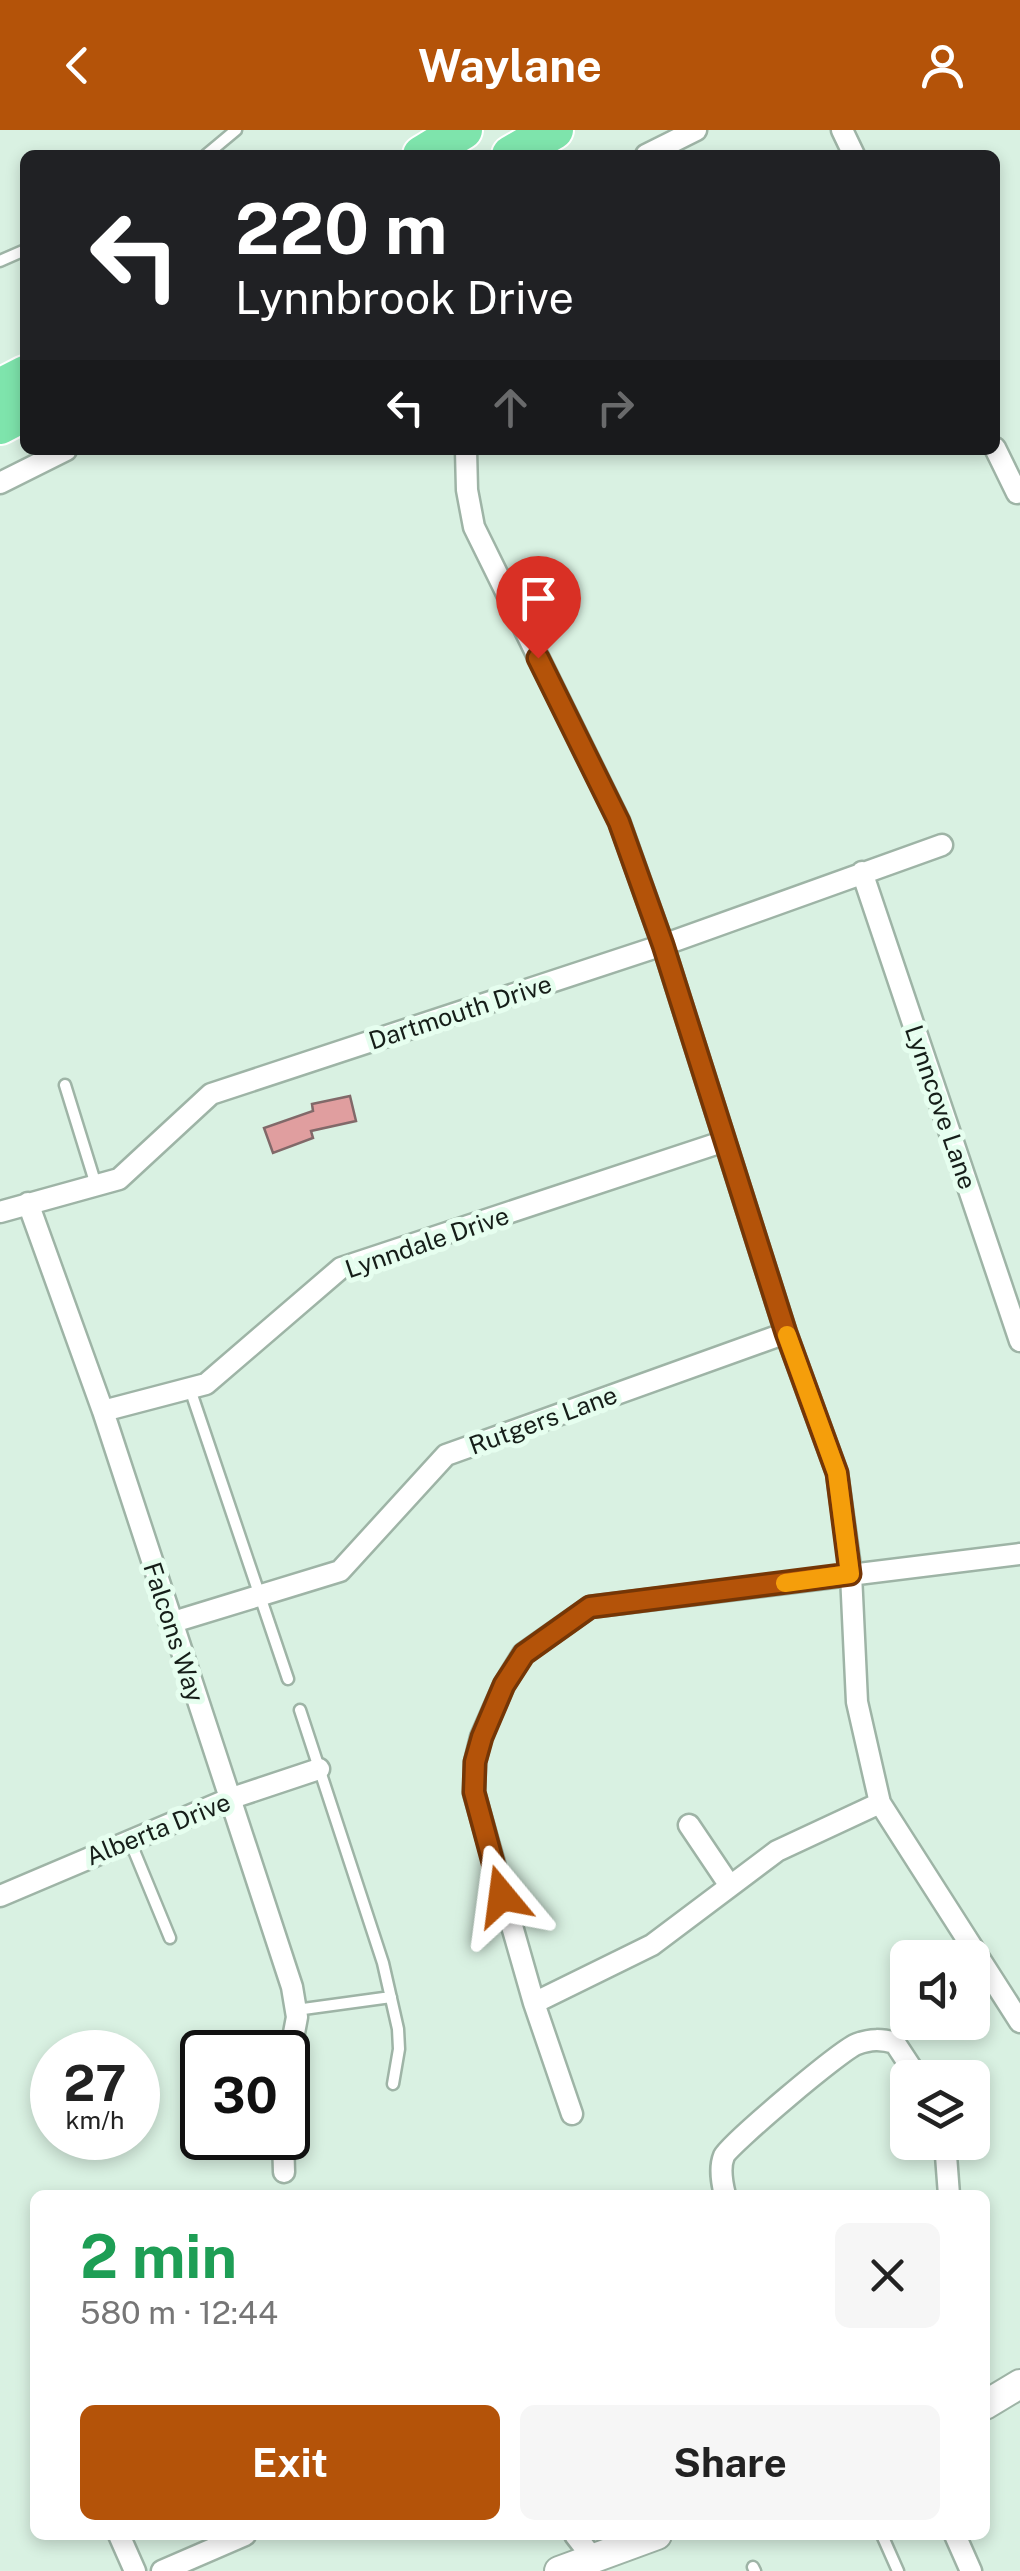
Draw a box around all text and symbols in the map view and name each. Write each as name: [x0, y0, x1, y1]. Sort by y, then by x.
icon: back: [50, 38, 105, 93]
icon: person: [915, 38, 970, 93]
text: Waylane: [418, 39, 602, 92]
text: 220 m: [235, 187, 448, 270]
icon: left: [70, 190, 200, 320]
text: Lynnbrook Drive: [235, 271, 574, 324]
icon: left: [378, 380, 433, 435]
icon: ahead: [483, 380, 538, 435]
icon: right: [588, 380, 643, 435]
pin: [496, 556, 581, 659]
icon: arrive: [511, 571, 566, 626]
street label: Dartmouth Drive: [365, 968, 555, 1056]
street label: Lynncove Lane: [899, 1021, 983, 1193]
street label: Lynndale Drive: [341, 1200, 513, 1284]
street label: Rutgers Lane: [465, 1379, 621, 1461]
street label: Falcons Way: [137, 1558, 211, 1706]
street label: Alberta Drive: [81, 1786, 235, 1872]
position arrow: [450, 1844, 554, 1948]
map controls: [890, 1940, 990, 2160]
button: sound: [890, 1940, 990, 2040]
speed limit sign: 30: [180, 2030, 310, 2160]
text: 27: [63, 2053, 127, 2112]
button: layers: [890, 2060, 990, 2160]
text: km/h: [66, 2105, 124, 2135]
text: 2 min: [80, 2221, 237, 2292]
button: close: [835, 2223, 940, 2328]
text: 580 m · 12:44: [80, 2294, 278, 2331]
button: Exit: [80, 2405, 500, 2520]
button: Share: [520, 2405, 940, 2520]

